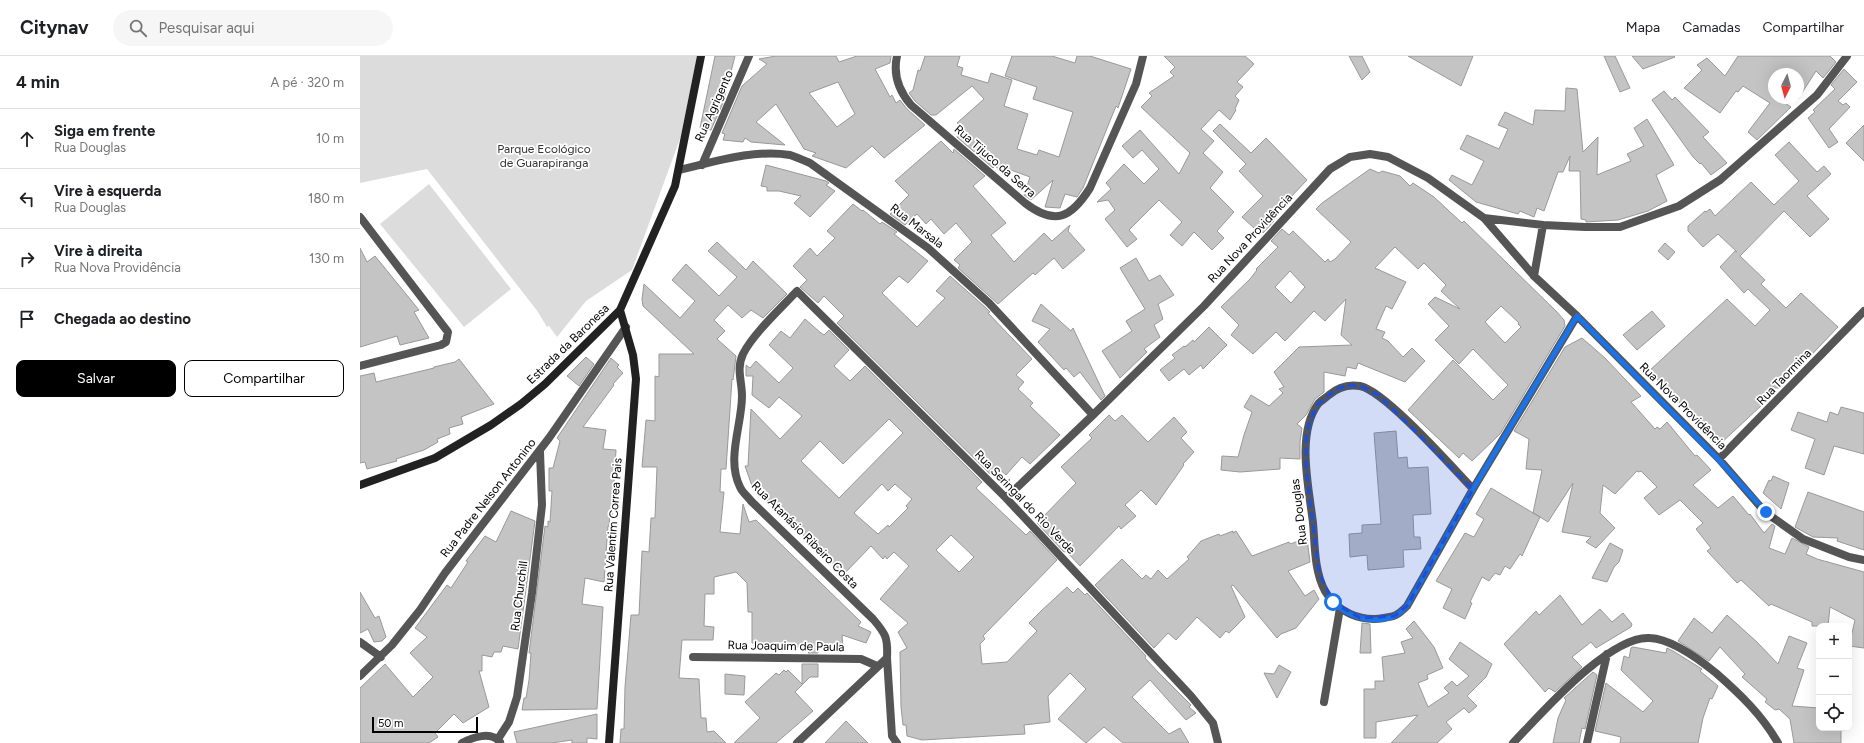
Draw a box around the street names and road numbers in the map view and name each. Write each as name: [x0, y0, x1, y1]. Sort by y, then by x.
street label: Rua Agrigento: [692, 68, 736, 144]
street label: Rua Tijuco da Serra: [951, 122, 1039, 200]
street label: Rua Nova Providência: [1205, 190, 1295, 286]
street label: Rua Marsala: [887, 201, 947, 251]
street label: Estrada da Baronesa: [524, 301, 612, 387]
street label: Rua Taormina: [1754, 346, 1814, 408]
street label: Rua Nova Providência: [1637, 360, 1729, 452]
street label: Rua Padre Nelson Antonino: [437, 436, 539, 560]
street label: Rua Seringal do Rio Verde: [972, 447, 1079, 557]
street label: Rua Valentim Correa Pais: [601, 457, 625, 592]
street label: Rua Douglas: [1288, 478, 1310, 546]
street label: Rua Atanásio Ribeiro Costa: [749, 479, 861, 591]
street label: Rua Churchill: [508, 560, 530, 632]
street label: Rua Joaquim de Paula: [727, 638, 845, 654]

